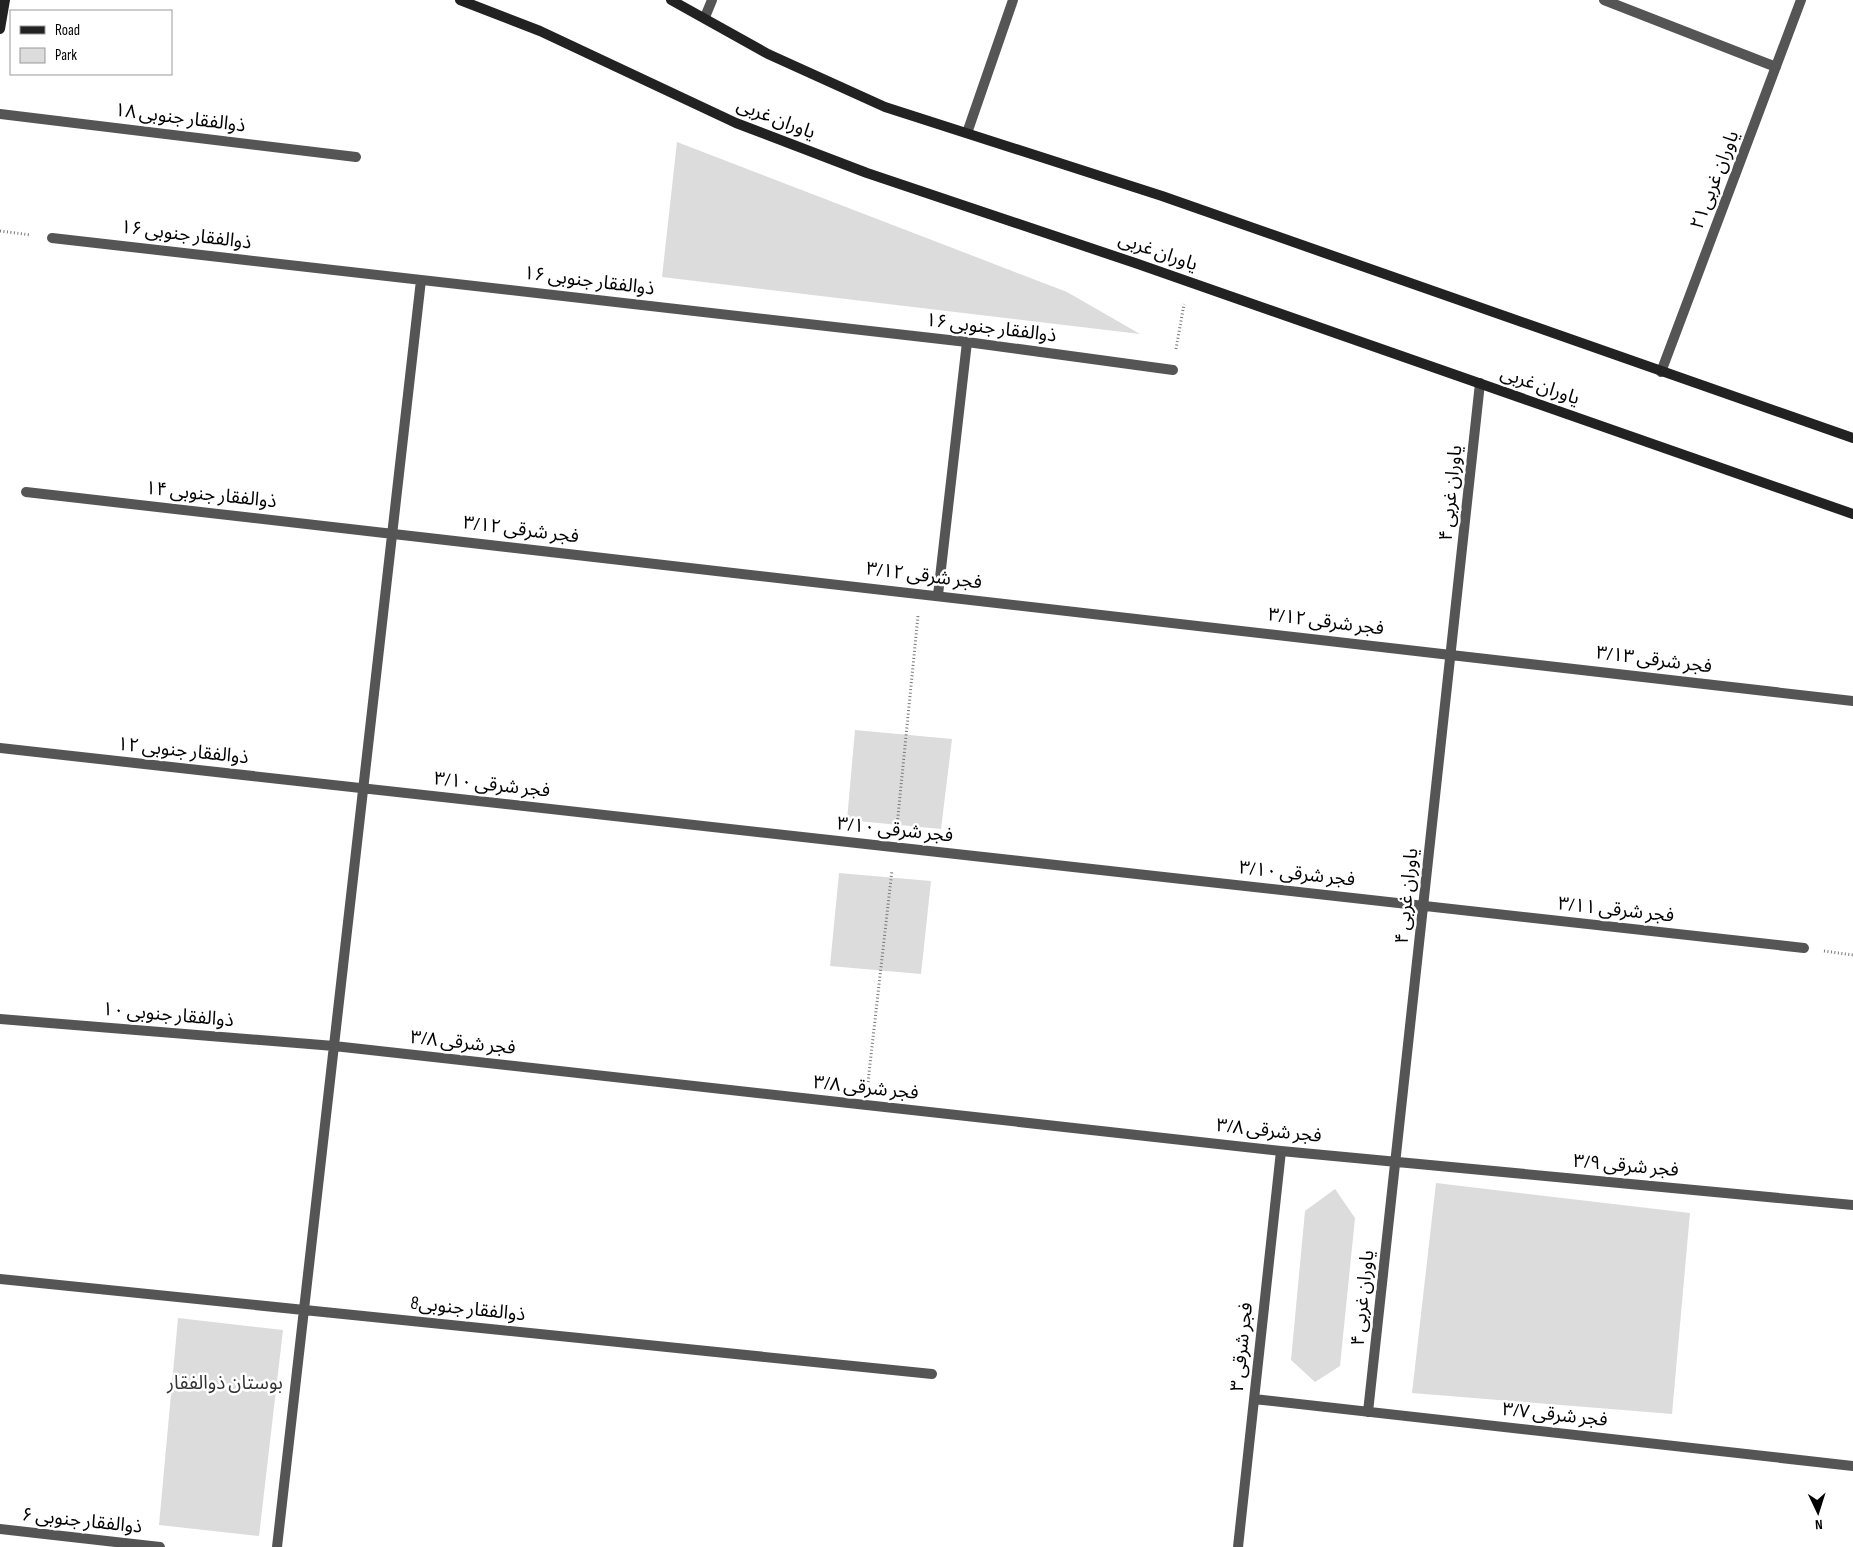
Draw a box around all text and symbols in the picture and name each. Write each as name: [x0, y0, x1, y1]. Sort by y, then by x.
legend: [10, 10, 172, 75]
text: Road: [55, 21, 80, 40]
text: Park: [55, 46, 77, 65]
street label: یاوران غربی: [733, 94, 819, 144]
street label: ۱۸ ذوالفقار جنوبی: [113, 99, 247, 137]
street label: یاوران غربی۲۱: [1686, 127, 1744, 233]
street label: ۱۶ ذوالفقار جنوبی: [119, 216, 253, 254]
street label: یاوران غربی: [1115, 228, 1201, 276]
street label: ۱۶ ذوالفقار جنوبی: [522, 262, 656, 300]
street label: ۱۶ ذوالفقار جنوبی: [924, 309, 1058, 347]
street label: یاوران غربی: [1497, 362, 1583, 410]
street label: ۴ یاوران غربی: [1435, 444, 1467, 542]
street label: ۱۴ ذوالفقار جنوبی: [144, 477, 278, 513]
street label: ۳/۱۲ فجر شرقی: [462, 511, 580, 549]
street label: ۳/۱۲ فجر شرقی: [865, 557, 983, 595]
street label: ۳/۱۲ فجر شرقی: [1267, 603, 1385, 641]
street label: ۳/۱۳ فجر شرقی: [1595, 641, 1713, 679]
street label: ۱۲ ذوالفقار جنوبی: [116, 733, 250, 769]
street label: ۳/۱۰ فجر شرقی: [433, 767, 551, 803]
street label: ۳/۱۰ فجر شرقی: [836, 812, 954, 848]
street label: ۴ یاوران غربی: [1391, 847, 1423, 945]
street label: ۳/۱۰ فجر شرقی: [1238, 856, 1356, 892]
street label: ۳/۱۱ فجر شرقی: [1557, 892, 1675, 928]
street label: ۱۰ ذوالفقار جنوبی: [101, 998, 235, 1032]
street label: ۳/۸ فجر شرقی: [409, 1026, 517, 1060]
street label: ۳/۸ فجر شرقی: [812, 1071, 920, 1105]
street label: ۳/۸ فجر شرقی: [1215, 1114, 1323, 1148]
street label: ۳/۹ فجر شرقی: [1572, 1150, 1680, 1182]
street label: ۴ یاوران غربی: [1347, 1249, 1379, 1347]
street label: 8ذوالفقار جنوبی: [409, 1292, 527, 1326]
street label: ۳ فجر شرقی: [1226, 1301, 1258, 1393]
park label: بوستان ذوالفقار: [166, 1372, 283, 1395]
street label: ۳/۷ فجر شرقی: [1501, 1398, 1609, 1432]
north arrow: [1793, 1487, 1843, 1537]
street label: ۶ ذوالفقار جنوبی: [21, 1503, 143, 1539]
text: N: [1815, 1516, 1823, 1533]

